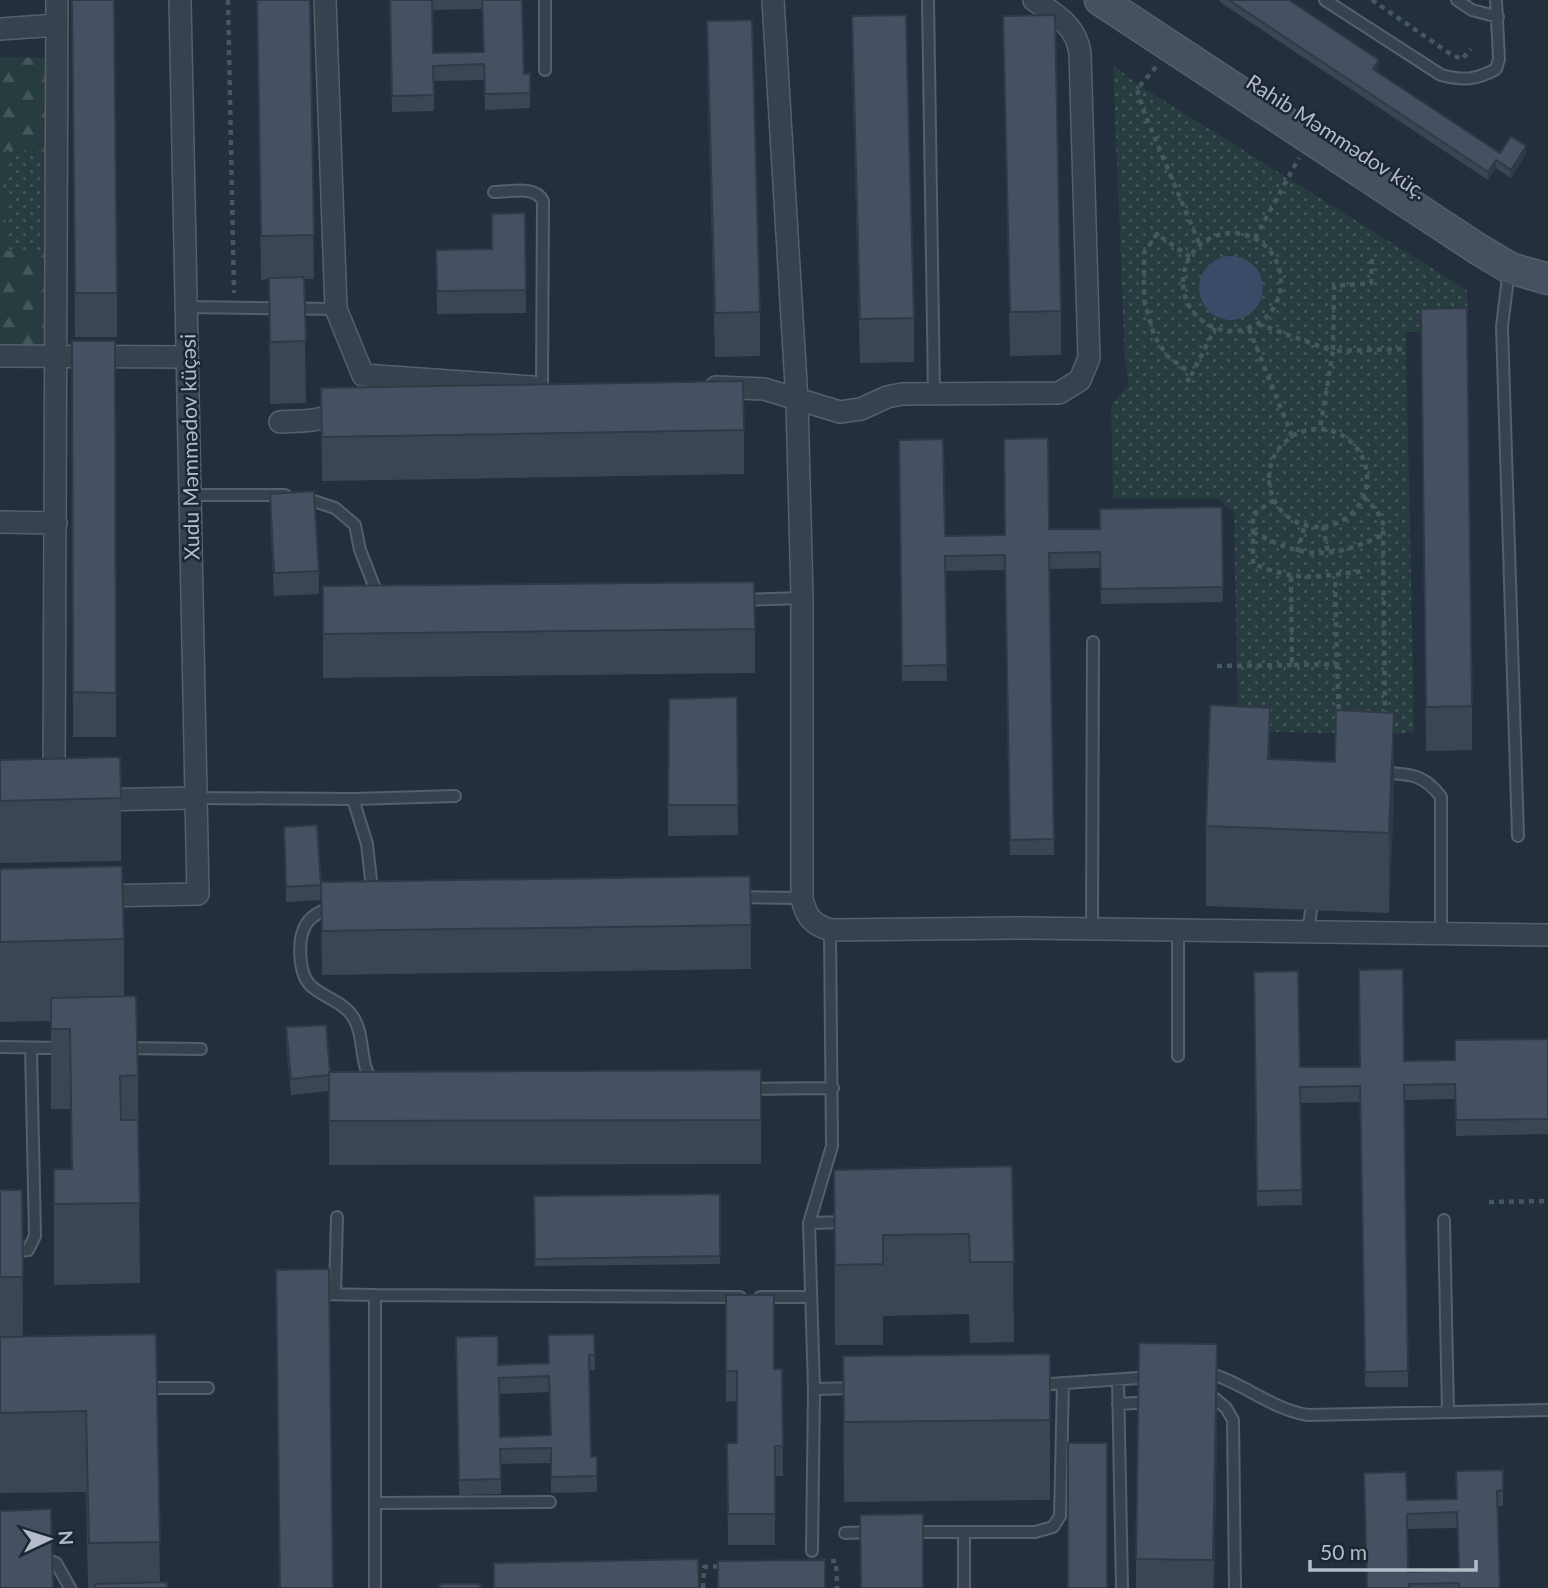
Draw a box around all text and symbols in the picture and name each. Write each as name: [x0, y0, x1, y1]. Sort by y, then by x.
street label: Rahib Məmmədov küç.: [1242, 68, 1432, 204]
street label: Xudu Məmmədov küçəsi: [175, 334, 203, 560]
north arrow: [14, 1504, 84, 1574]
scale bar: [1310, 1528, 1476, 1572]
text: N: [54, 1530, 78, 1546]
text: 50 m: [1320, 1539, 1367, 1564]

